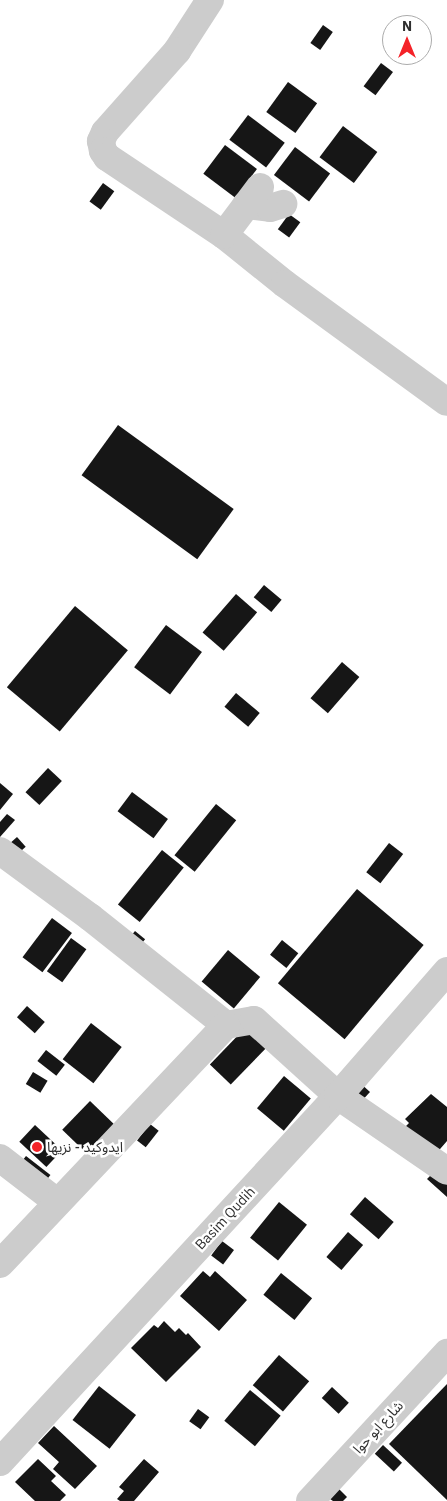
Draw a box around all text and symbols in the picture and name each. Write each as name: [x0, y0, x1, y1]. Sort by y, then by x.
north arrow: [382, 15, 432, 65]
text: N: [402, 17, 412, 35]
place label: ايدوكيد - نزيها: [47, 1139, 123, 1155]
marker: ايدوكيد - نزيها: [31, 1141, 43, 1153]
street label: Basim Qudih: [192, 1183, 258, 1253]
street label: شارع ابو حوا: [349, 1397, 407, 1457]

